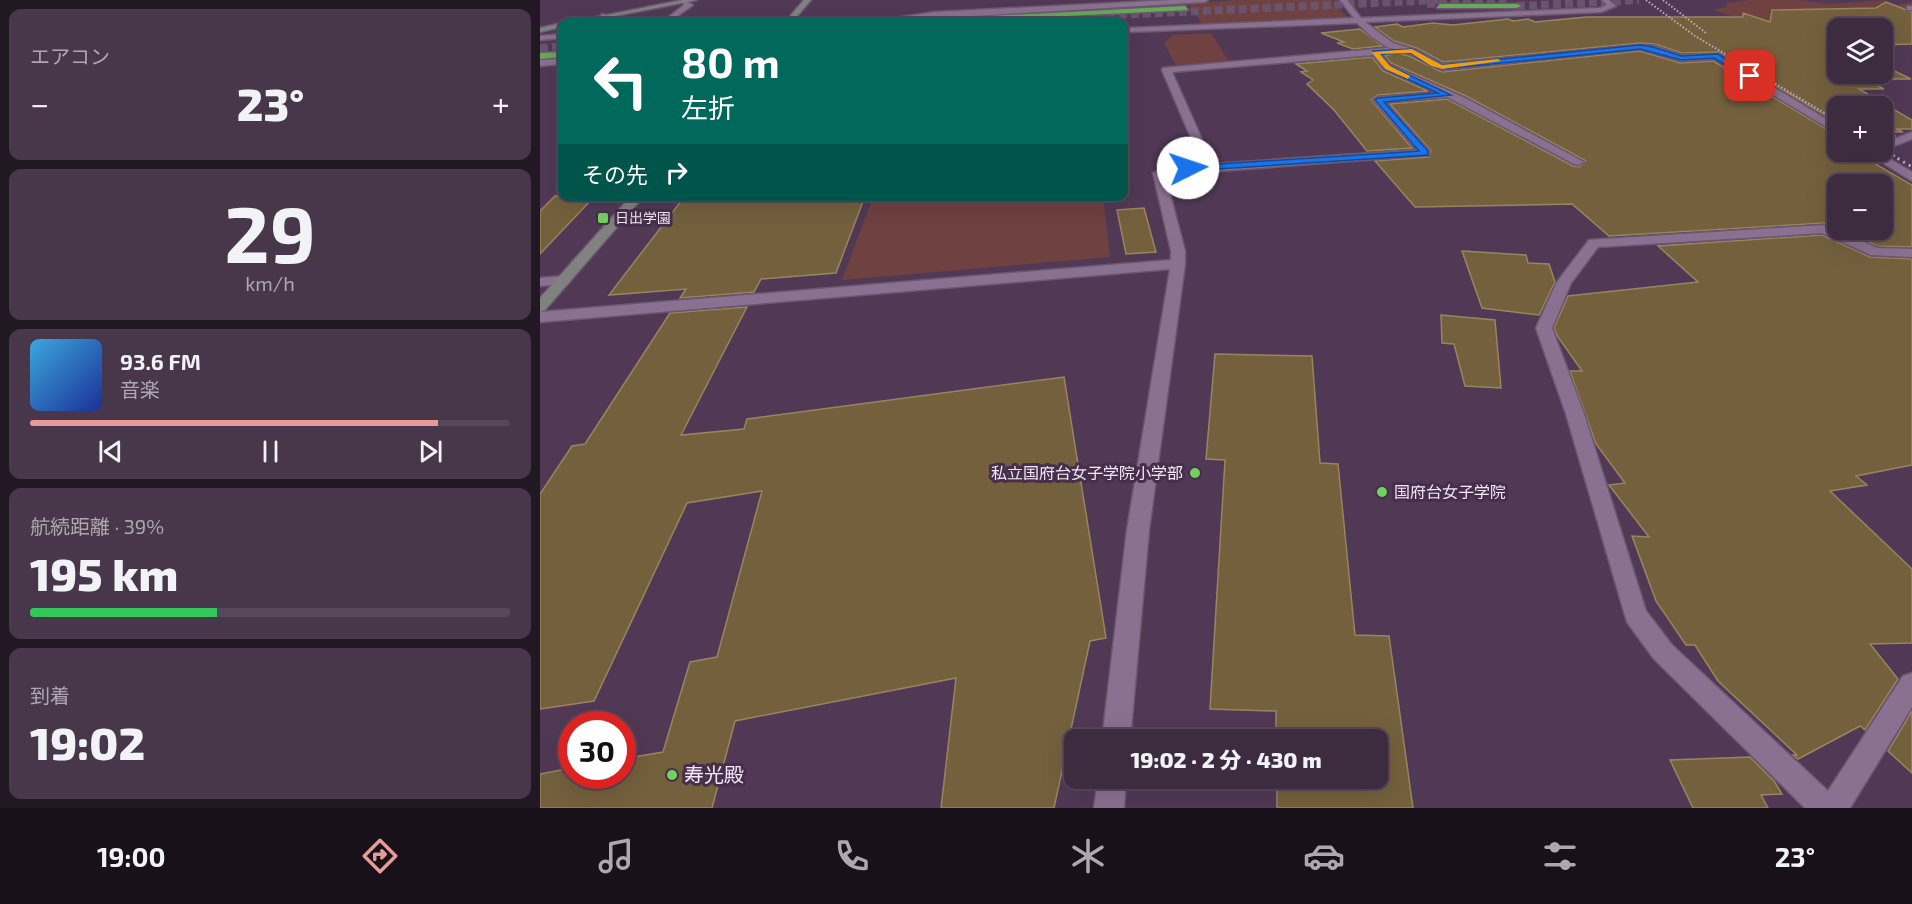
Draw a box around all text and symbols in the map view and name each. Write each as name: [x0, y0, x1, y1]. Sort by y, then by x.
map controls: [1827, 18, 1893, 240]
button: layers: [1827, 18, 1893, 84]
text: 80 m: [681, 36, 780, 86]
icon: left: [582, 42, 660, 120]
text: エアコン: [30, 44, 110, 68]
pin: [1724, 50, 1775, 101]
icon: arrive: [1733, 59, 1766, 92]
text: 23°: [237, 76, 304, 130]
text: −: [30, 83, 49, 123]
text: +: [492, 83, 510, 123]
text: 左折: [681, 91, 735, 123]
button: +: [1827, 96, 1893, 162]
position arrow: [1156, 136, 1220, 200]
icon: right: [660, 156, 693, 189]
text: その先: [582, 161, 648, 187]
button: −: [1827, 174, 1893, 240]
text: 29: [224, 185, 316, 279]
place label: 日出学園: [615, 209, 671, 226]
marker: 日出学園: [596, 211, 610, 225]
text: km/h: [245, 271, 295, 295]
text: 93.6 FM: [120, 348, 201, 374]
text: 音楽: [120, 377, 160, 401]
icon: previous: [94, 435, 127, 468]
icon: pause: [254, 435, 287, 468]
icon: next: [414, 435, 447, 468]
place label: 私立国府台女子学院小学部: [991, 463, 1183, 482]
marker: 私立国府台女子学院小学部: [1188, 466, 1202, 480]
place label: 国府台女子学院: [1394, 482, 1506, 501]
marker: 国府台女子学院: [1375, 485, 1389, 499]
text: 航続距離 · 39%: [30, 514, 164, 538]
text: 195 km: [30, 546, 178, 600]
text: 到着: [30, 683, 70, 707]
speed limit sign: 30: [558, 711, 636, 789]
text: 19:02: [30, 715, 145, 769]
text: 19:02 · 2 分 · 430 m: [1130, 746, 1322, 772]
place label: 寿光殿: [684, 762, 744, 786]
marker: 寿光殿: [665, 768, 679, 782]
icon: directions: [359, 835, 401, 877]
icon: music: [595, 835, 637, 877]
icon: phone: [831, 835, 873, 877]
icon: climate: [1067, 835, 1109, 877]
icon: car: [1303, 835, 1345, 877]
icon: filters: [1539, 835, 1581, 877]
text: 19:00: [97, 840, 166, 872]
text: 23°: [1775, 840, 1815, 872]

